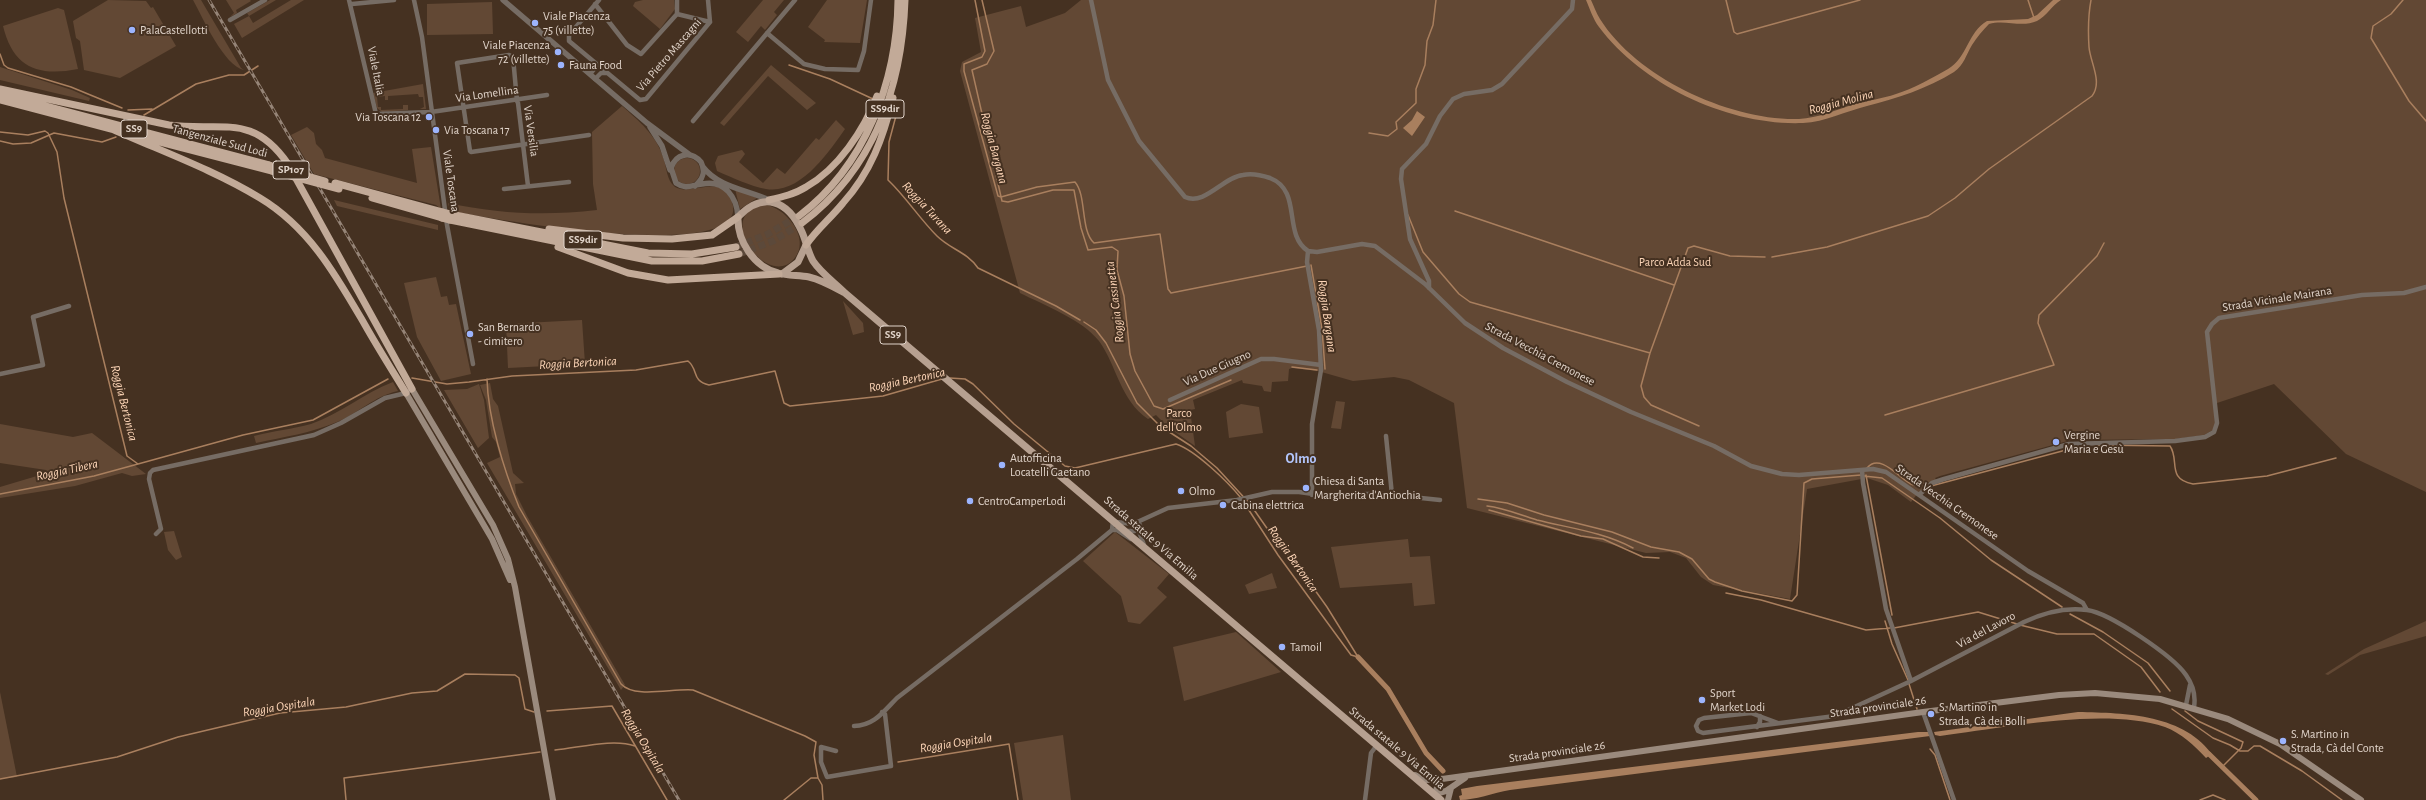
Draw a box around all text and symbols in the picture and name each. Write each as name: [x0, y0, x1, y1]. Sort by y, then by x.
place label: Viale Piacenza 75 (villette): [543, 9, 610, 37]
street label: Via Pietro Mascagni: [633, 16, 705, 94]
marker: Viale Piacenza 75 (villette): [530, 18, 540, 28]
place label: PalaCastellotti: [140, 23, 208, 37]
marker: PalaCastellotti: [127, 25, 137, 35]
place label: Viale Piacenza 72 (villette): [483, 38, 550, 66]
street label: Viale Italia: [364, 45, 388, 97]
marker: Viale Piacenza 72 (villette): [553, 47, 563, 57]
place label: Fauna Food: [569, 58, 622, 72]
marker: Fauna Food: [556, 60, 566, 70]
street label: Via Lomellina: [455, 82, 519, 106]
water label: Roggia Molina: [1807, 86, 1875, 118]
road number: SS9dir: [866, 100, 904, 118]
street label: Via Versilia: [520, 104, 542, 158]
place label: Via Toscana 12: [355, 110, 421, 124]
water label: Roggia Bargana: [977, 111, 1011, 185]
marker: Via Toscana 12: [424, 112, 434, 122]
road number: SS9: [121, 120, 147, 138]
street label: Tangenziale Sud Lodi: [171, 121, 269, 161]
place label: Via Toscana 17: [444, 123, 509, 137]
marker: Via Toscana 17: [431, 125, 441, 135]
street label: Viale Toscana: [440, 149, 462, 213]
road number: SP107: [273, 161, 309, 179]
water label: Roggia Turana: [899, 178, 955, 238]
road number: SS9dir: [564, 231, 602, 249]
park label: Parco Adda Sud: [1639, 255, 1711, 269]
water label: Roggia Cassinetta: [1102, 260, 1128, 344]
water label: Roggia Bargana: [1314, 279, 1340, 353]
street label: Strada Vicinale Mairana: [2221, 283, 2333, 315]
street label: Strada Vecchia Cremonese: [1482, 319, 1598, 389]
place label: San Bernardo - cimitero: [478, 320, 540, 348]
road number: SS9: [880, 326, 906, 344]
marker: San Bernardo - cimitero: [465, 329, 475, 339]
street label: Via Due Giugno: [1181, 347, 1253, 389]
water label: Roggia Bertonica: [539, 353, 617, 373]
water label: Roggia Bertonica: [107, 363, 141, 443]
water label: Roggia Bertonica: [867, 364, 947, 396]
park label: Parco dell'Olmo: [1156, 406, 1202, 434]
place label: Vergine Maria e Gesù: [2064, 428, 2124, 456]
marker: Vergine Maria e Gesù: [2051, 437, 2061, 447]
place label: Autofficina Locatelli Gaetano: [1010, 451, 1090, 479]
district label: Olmo: [1286, 451, 1316, 467]
water label: Roggia Tibera: [34, 456, 100, 484]
marker: Autofficina Locatelli Gaetano: [997, 460, 1007, 470]
street label: Strada Vecchia Cremonese: [1893, 461, 2001, 543]
place label: Chiesa di Santa Margherita d'Antiochia: [1314, 474, 1421, 502]
marker: Chiesa di Santa Margherita d'Antiochia: [1301, 483, 1311, 493]
place label: Olmo: [1189, 484, 1215, 498]
marker: Olmo: [1176, 486, 1186, 496]
street label: Strada statale 9 Via Emilia: [1101, 493, 1201, 583]
place label: CentroCamperLodi: [978, 494, 1066, 508]
marker: CentroCamperLodi: [965, 496, 975, 506]
place label: Cabina elettrica: [1231, 498, 1304, 512]
marker: Cabina elettrica: [1218, 500, 1228, 510]
water label: Roggia Bertonica: [1264, 523, 1322, 595]
street label: Via del Lavoro: [1954, 608, 2018, 652]
place label: Tamoil: [1290, 640, 1322, 654]
marker: Tamoil: [1277, 642, 1287, 652]
place label: Sport Market Lodi: [1710, 686, 1765, 714]
street label: Strada provinciale 26: [1829, 693, 1927, 721]
water label: Roggia Ospitala: [242, 694, 316, 720]
marker: Sport Market Lodi: [1697, 695, 1707, 705]
place label: S. Martino in Strada, Cà dei Bolli: [1939, 700, 2026, 728]
street label: Strada statale 9 Via Emilia: [1346, 704, 1448, 792]
water label: Roggia Ospitala: [618, 706, 668, 776]
marker: S. Martino in Strada, Cà dei Bolli: [1926, 709, 1936, 719]
place label: S. Martino in Strada, Cà del Conte: [2291, 727, 2384, 755]
water label: Roggia Ospitala: [919, 730, 993, 756]
marker: S. Martino in Strada, Cà del Conte: [2278, 736, 2288, 746]
street label: Strada provinciale 26: [1508, 738, 1606, 766]

